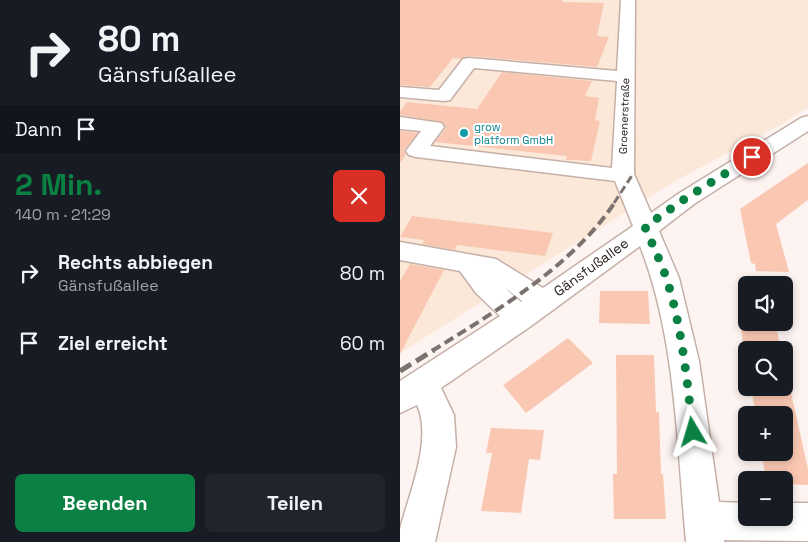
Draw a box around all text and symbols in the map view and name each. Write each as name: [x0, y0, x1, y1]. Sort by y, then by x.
text: 80 m: [98, 17, 180, 61]
icon: right: [15, 20, 80, 85]
text: Gänsfußallee: [98, 60, 236, 88]
street label: Groenerstraße: [616, 78, 632, 154]
icon: arrive: [72, 115, 100, 143]
text: Dann: [15, 117, 62, 142]
place label: grow platform GmbH: [474, 120, 553, 147]
marker: grow platform GmbH: [458, 127, 470, 139]
pin: [731, 136, 773, 178]
icon: arrive: [738, 143, 766, 171]
text: 2 Min.: [15, 165, 102, 204]
button: close: [333, 170, 385, 222]
text: 140 m · 21:29: [15, 204, 111, 225]
street label: Gänsfußallee: [550, 234, 632, 300]
text: Rechts abbiegen: [58, 250, 213, 275]
icon: right: [15, 259, 43, 287]
text: 80 m: [340, 261, 385, 286]
text: Gänsfußallee: [58, 275, 159, 296]
map controls: [738, 276, 793, 526]
button: sound: [738, 276, 793, 331]
icon: arrive: [15, 329, 43, 357]
text: Ziel erreicht: [58, 331, 168, 356]
text: 60 m: [340, 331, 385, 356]
button: search: [738, 341, 793, 396]
position arrow: [666, 405, 718, 457]
button: +: [738, 406, 793, 461]
button: −: [738, 471, 793, 526]
button: Beenden: [15, 474, 195, 532]
button: Teilen: [205, 474, 385, 532]

